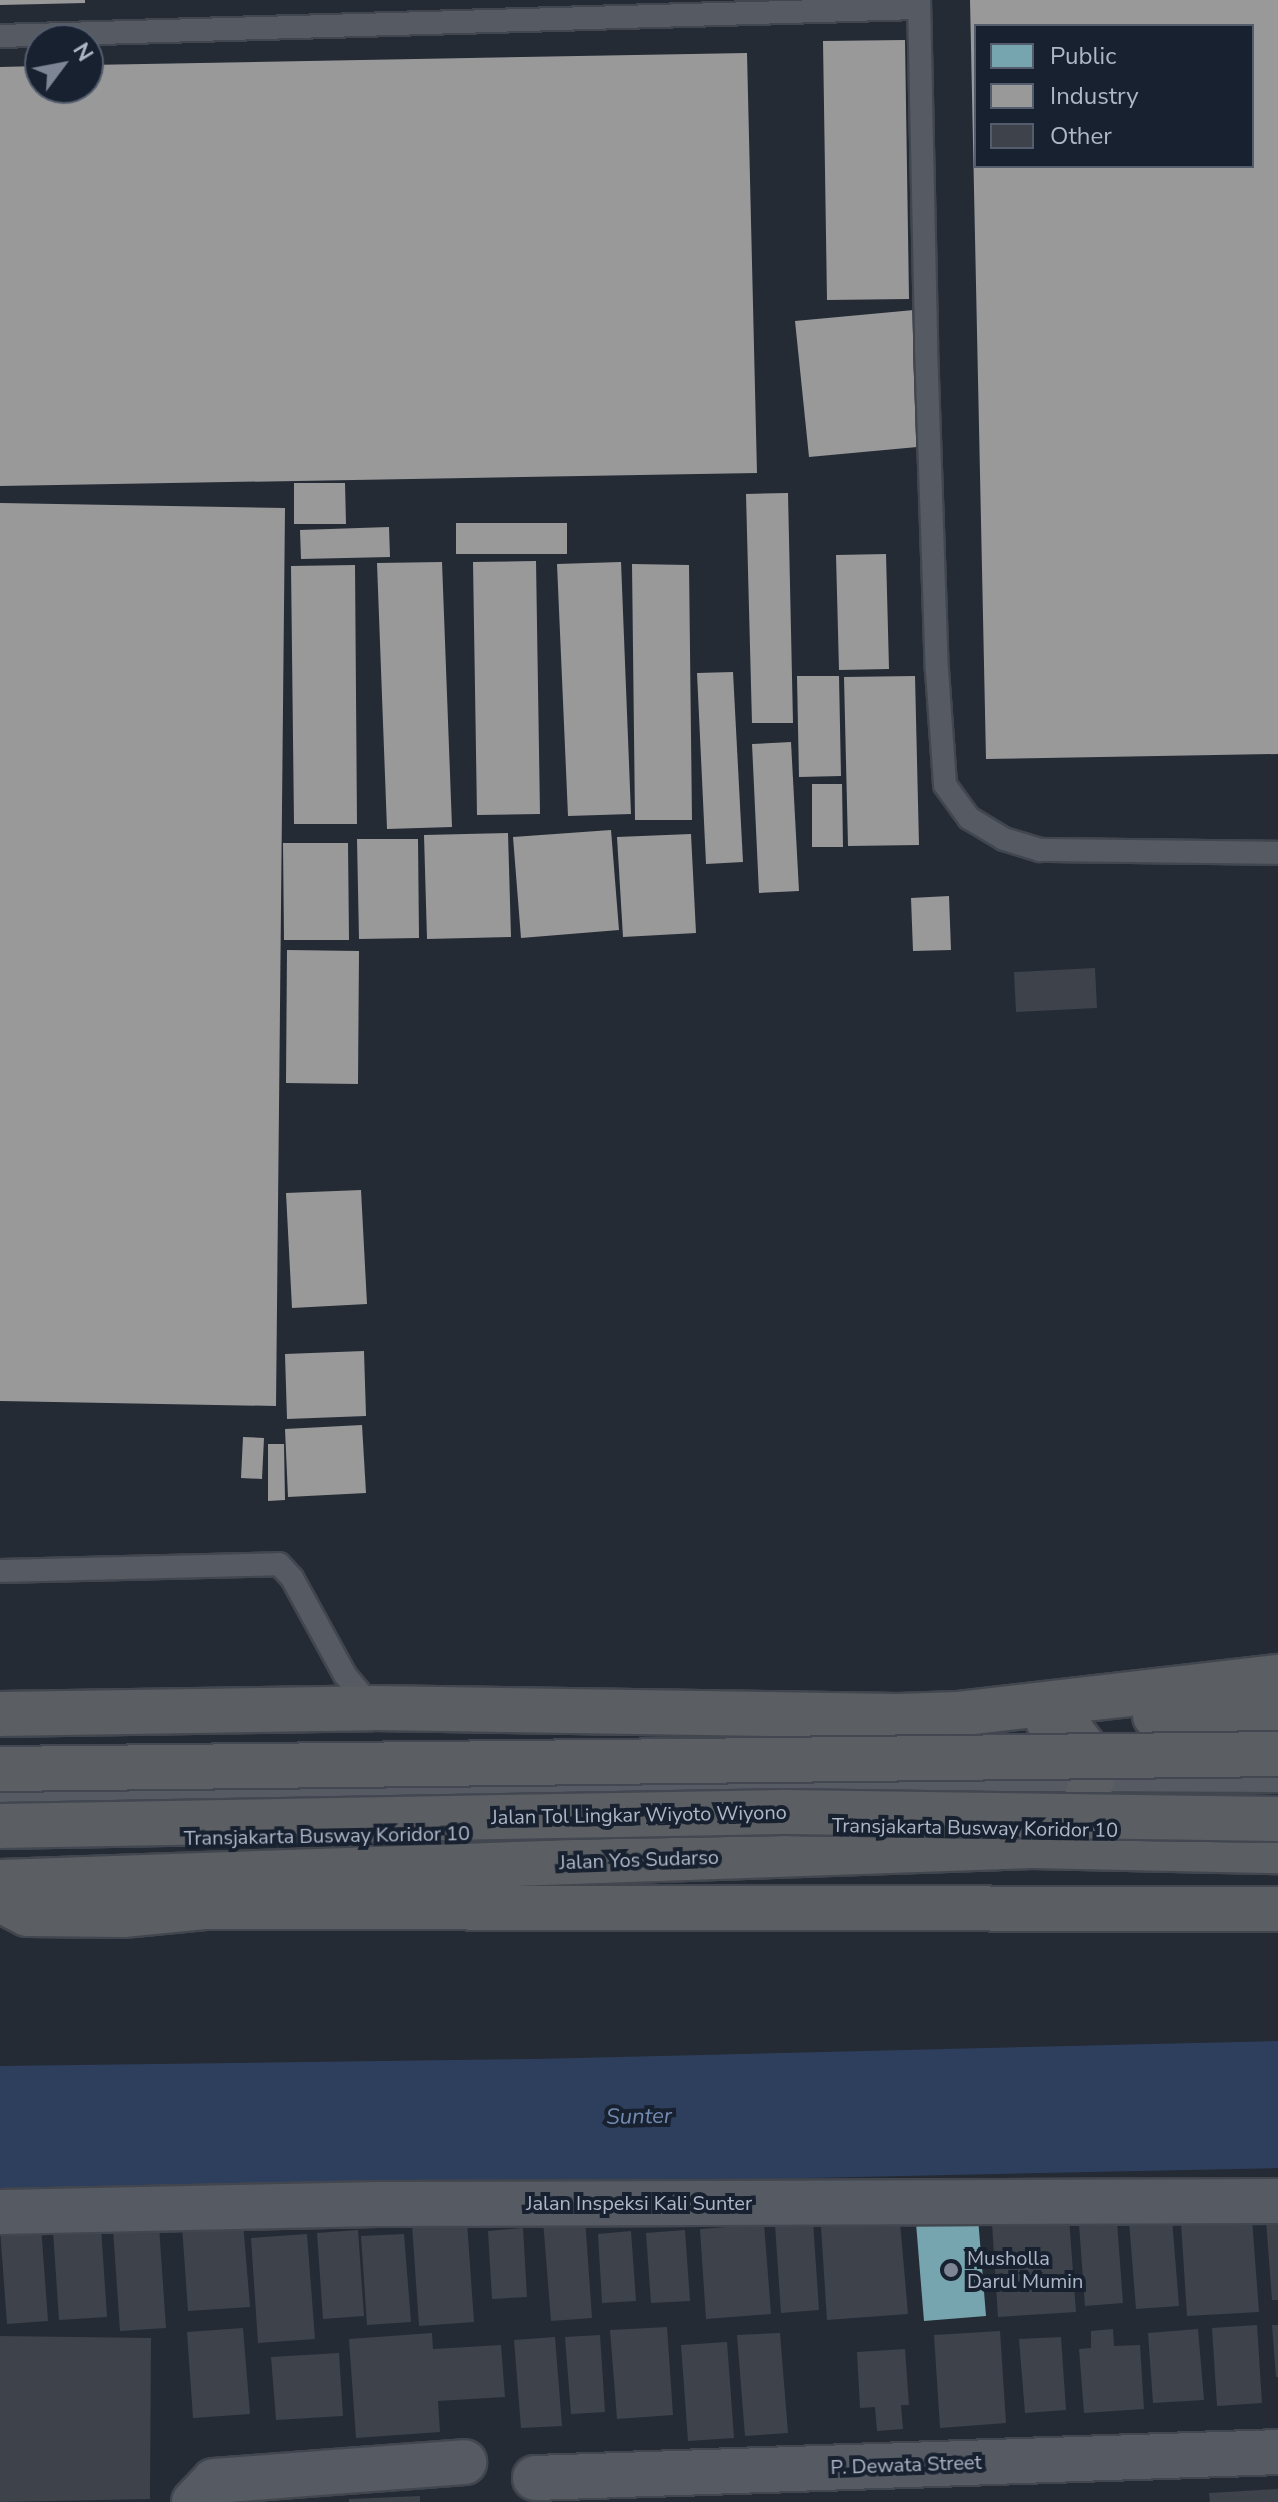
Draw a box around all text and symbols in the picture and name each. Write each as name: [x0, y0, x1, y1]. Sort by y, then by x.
north arrow: [24, 24, 104, 104]
legend: [974, 24, 1254, 168]
text: N: [66, 37, 100, 67]
text: Public: [1050, 40, 1116, 72]
text: Industry: [1050, 80, 1139, 112]
text: Other: [1050, 120, 1112, 152]
street label: Jalan Tol Lingkar Wiyoto Wiyono: [491, 1800, 787, 1830]
street label: Transjakarta Busway Koridor 10: [832, 1814, 1118, 1842]
street label: Transjakarta Busway Koridor 10: [184, 1822, 470, 1850]
street label: Jalan Yos Sudarso: [559, 1845, 719, 1875]
water label: Sunter: [606, 2103, 672, 2131]
street label: Jalan Inspeksi Kali Sunter: [526, 2191, 752, 2215]
place label: Musholla Darul Mumin: [967, 2246, 1083, 2293]
marker: Musholla Darul Mumin: [942, 2261, 960, 2279]
street label: P. Dewata Street: [830, 2450, 982, 2480]

